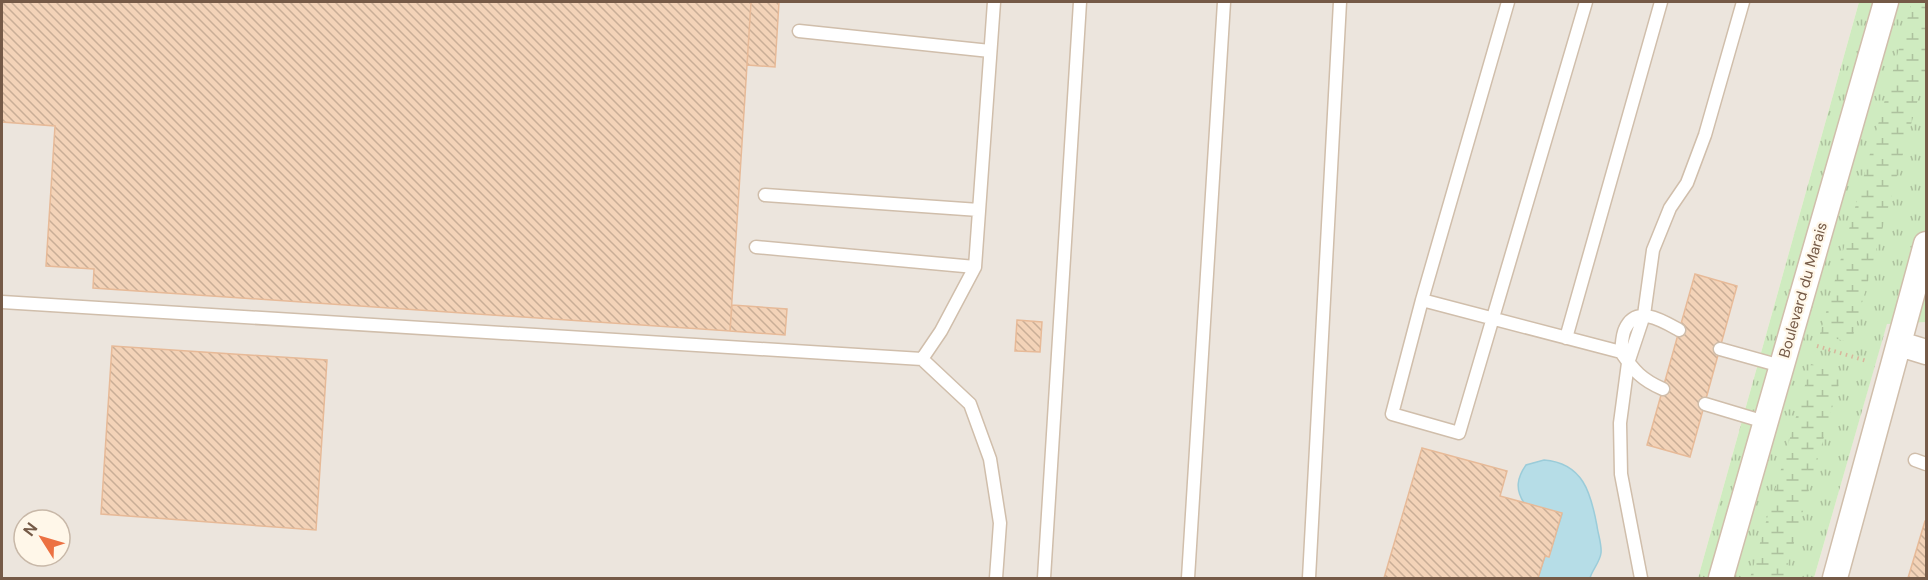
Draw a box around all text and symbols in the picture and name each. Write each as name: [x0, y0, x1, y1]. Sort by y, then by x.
street label: Boulevard du Marais: [1774, 220, 1832, 360]
north arrow: [12, 508, 72, 568]
text: N: [19, 518, 42, 540]

